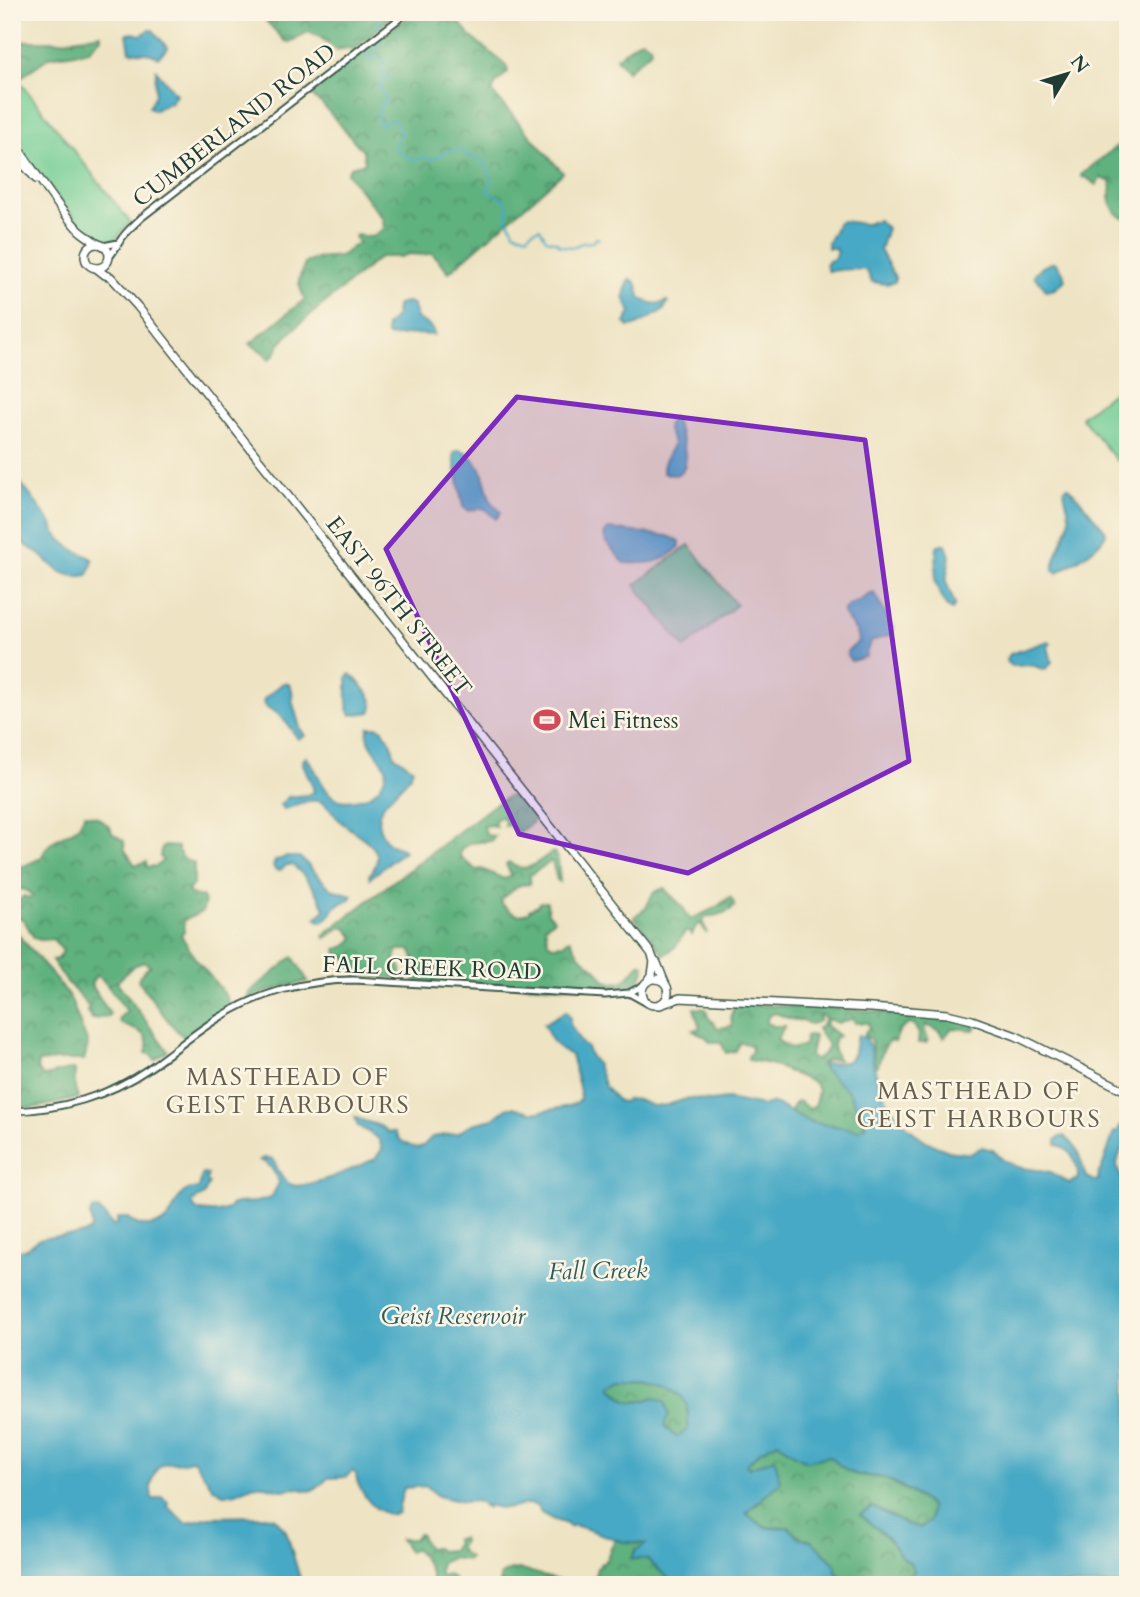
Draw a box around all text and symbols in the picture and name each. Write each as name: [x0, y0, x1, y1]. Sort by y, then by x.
street label: CUMBERLAND ROAD: [126, 36, 342, 214]
north arrow: [1032, 38, 1102, 108]
text: N: [1064, 50, 1095, 79]
street label: EAST 96TH STREET: [319, 510, 479, 703]
sports icon: Mei Fitness: [532, 705, 562, 735]
place label: Mei Fitness: [568, 705, 679, 736]
street label: FALL CREEK ROAD: [322, 949, 542, 987]
district label: MASTHEAD OF GEIST HARBOURS: [165, 1061, 411, 1122]
district label: MASTHEAD OF GEIST HARBOURS: [856, 1075, 1102, 1136]
water label: Fall Creek: [548, 1254, 648, 1288]
water label: Geist Reservoir: [381, 1300, 527, 1333]

